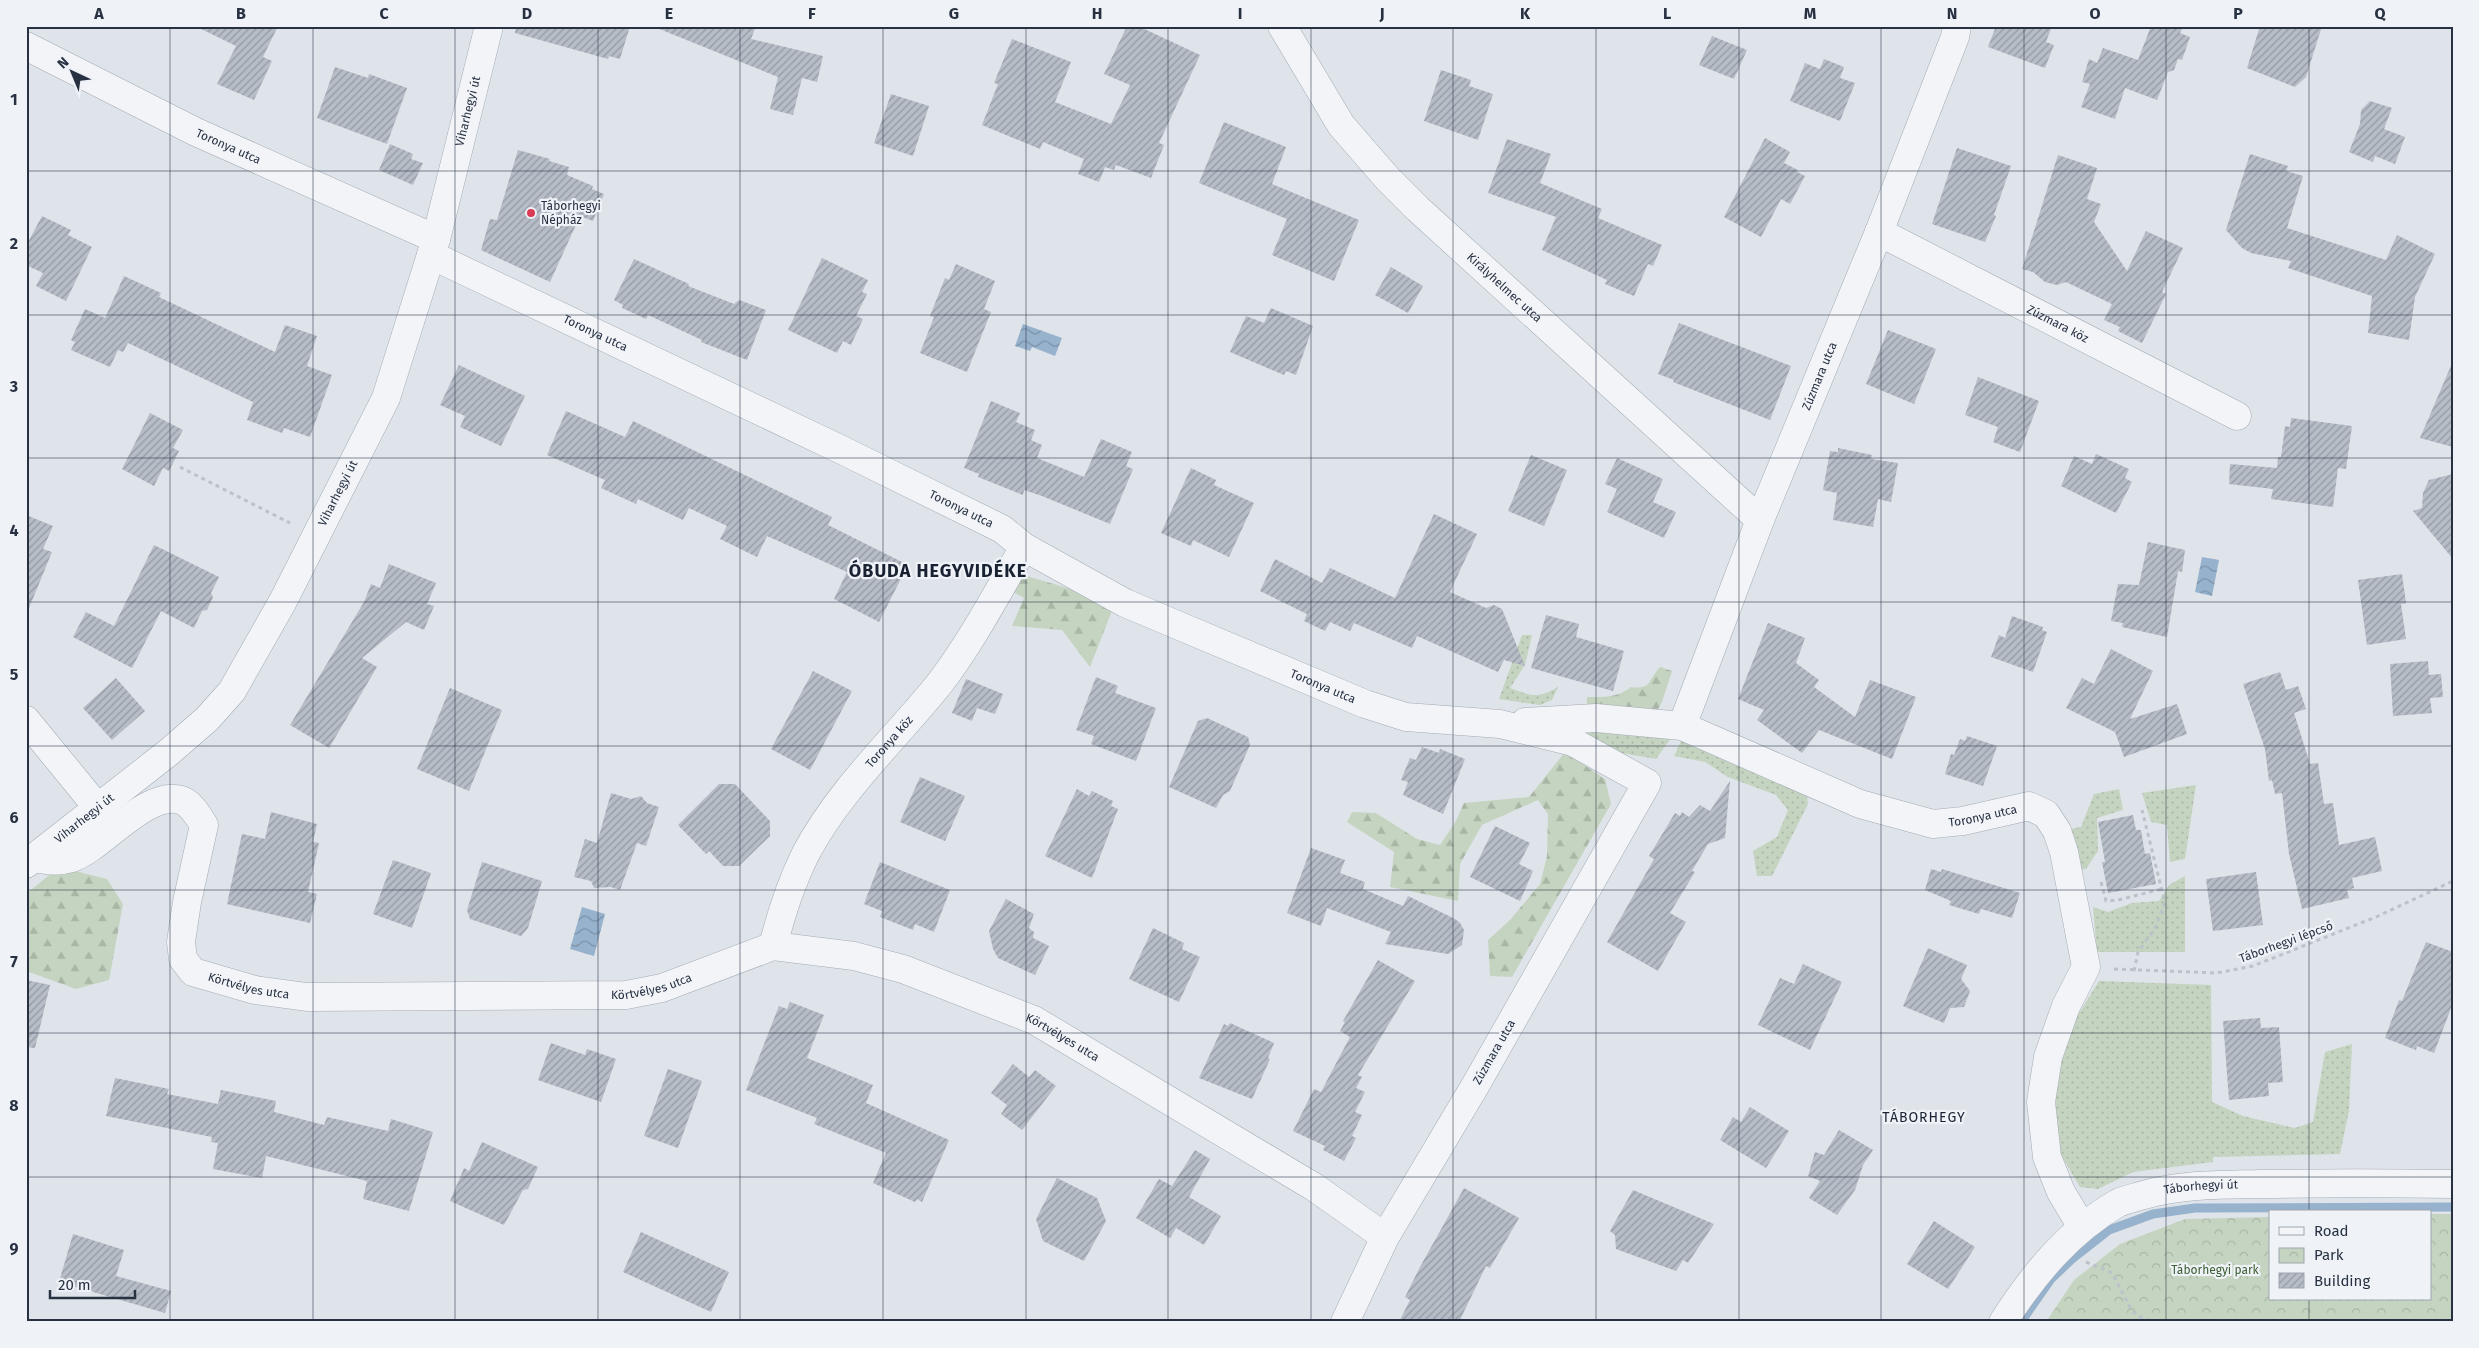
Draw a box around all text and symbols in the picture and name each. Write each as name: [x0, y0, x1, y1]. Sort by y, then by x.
text: A: [93, 4, 104, 23]
text: B: [236, 4, 246, 23]
text: C: [379, 4, 389, 23]
text: D: [522, 4, 532, 23]
text: E: [665, 4, 673, 23]
text: F: [808, 4, 816, 23]
text: G: [949, 4, 959, 23]
text: H: [1092, 4, 1102, 23]
text: I: [1238, 4, 1242, 23]
text: J: [1378, 4, 1385, 23]
text: K: [1520, 4, 1531, 23]
text: L: [1663, 4, 1671, 23]
text: M: [1804, 4, 1817, 23]
text: N: [1947, 4, 1957, 23]
text: O: [2089, 4, 2101, 23]
text: P: [2233, 4, 2243, 23]
text: Q: [2374, 4, 2386, 23]
north arrow: [48, 48, 98, 98]
text: N: [54, 54, 73, 72]
street label: Viharhegyi út: [452, 74, 483, 148]
text: 1: [10, 90, 18, 109]
street label: Toronya utca: [194, 126, 263, 167]
place label: Táborhegyi Népház: [541, 199, 601, 227]
marker: Táborhegyi Népház: [525, 207, 537, 219]
text: 2: [10, 234, 18, 253]
street label: Királyhelmec utca: [1464, 250, 1545, 325]
street label: Zúzmara köz: [2025, 302, 2091, 345]
street label: Toronya utca: [561, 312, 630, 354]
street label: Zúzmara utca: [1799, 340, 1840, 412]
text: 3: [9, 377, 18, 396]
street label: Viharhegyi út: [315, 457, 361, 528]
street label: Toronya utca: [927, 487, 996, 531]
text: 4: [9, 521, 19, 540]
district label: ÓBUDA HEGYVIDÉKE: [849, 559, 1027, 582]
text: 5: [10, 665, 19, 684]
street label: Toronya utca: [1288, 666, 1358, 706]
street label: Toronya köz: [863, 713, 916, 771]
street label: Viharhegyi út: [52, 790, 117, 846]
street label: Toronya utca: [1948, 802, 2018, 829]
text: 6: [9, 808, 19, 827]
street label: Táborhegyi lépcső: [2237, 919, 2335, 965]
text: 7: [10, 952, 18, 971]
street label: Körtvélyes utca: [206, 970, 290, 1002]
street label: Körtvélyes utca: [611, 970, 694, 1002]
street label: Körtvélyes utca: [1024, 1010, 1102, 1064]
street label: Zúzmara utca: [1470, 1017, 1518, 1087]
text: 8: [9, 1096, 19, 1115]
district label: TÁBORHEGY: [1882, 1108, 1966, 1126]
street label: Táborhegyi út: [2163, 1177, 2239, 1197]
legend: [2269, 1210, 2432, 1300]
text: Road: [2314, 1222, 2349, 1240]
text: 9: [10, 1239, 19, 1258]
text: Park: [2314, 1246, 2344, 1264]
park label: Táborhegyi park: [2171, 1263, 2260, 1277]
scale bar: [50, 1268, 135, 1300]
text: Building: [2314, 1272, 2370, 1290]
text: 20 m: [58, 1276, 91, 1294]

